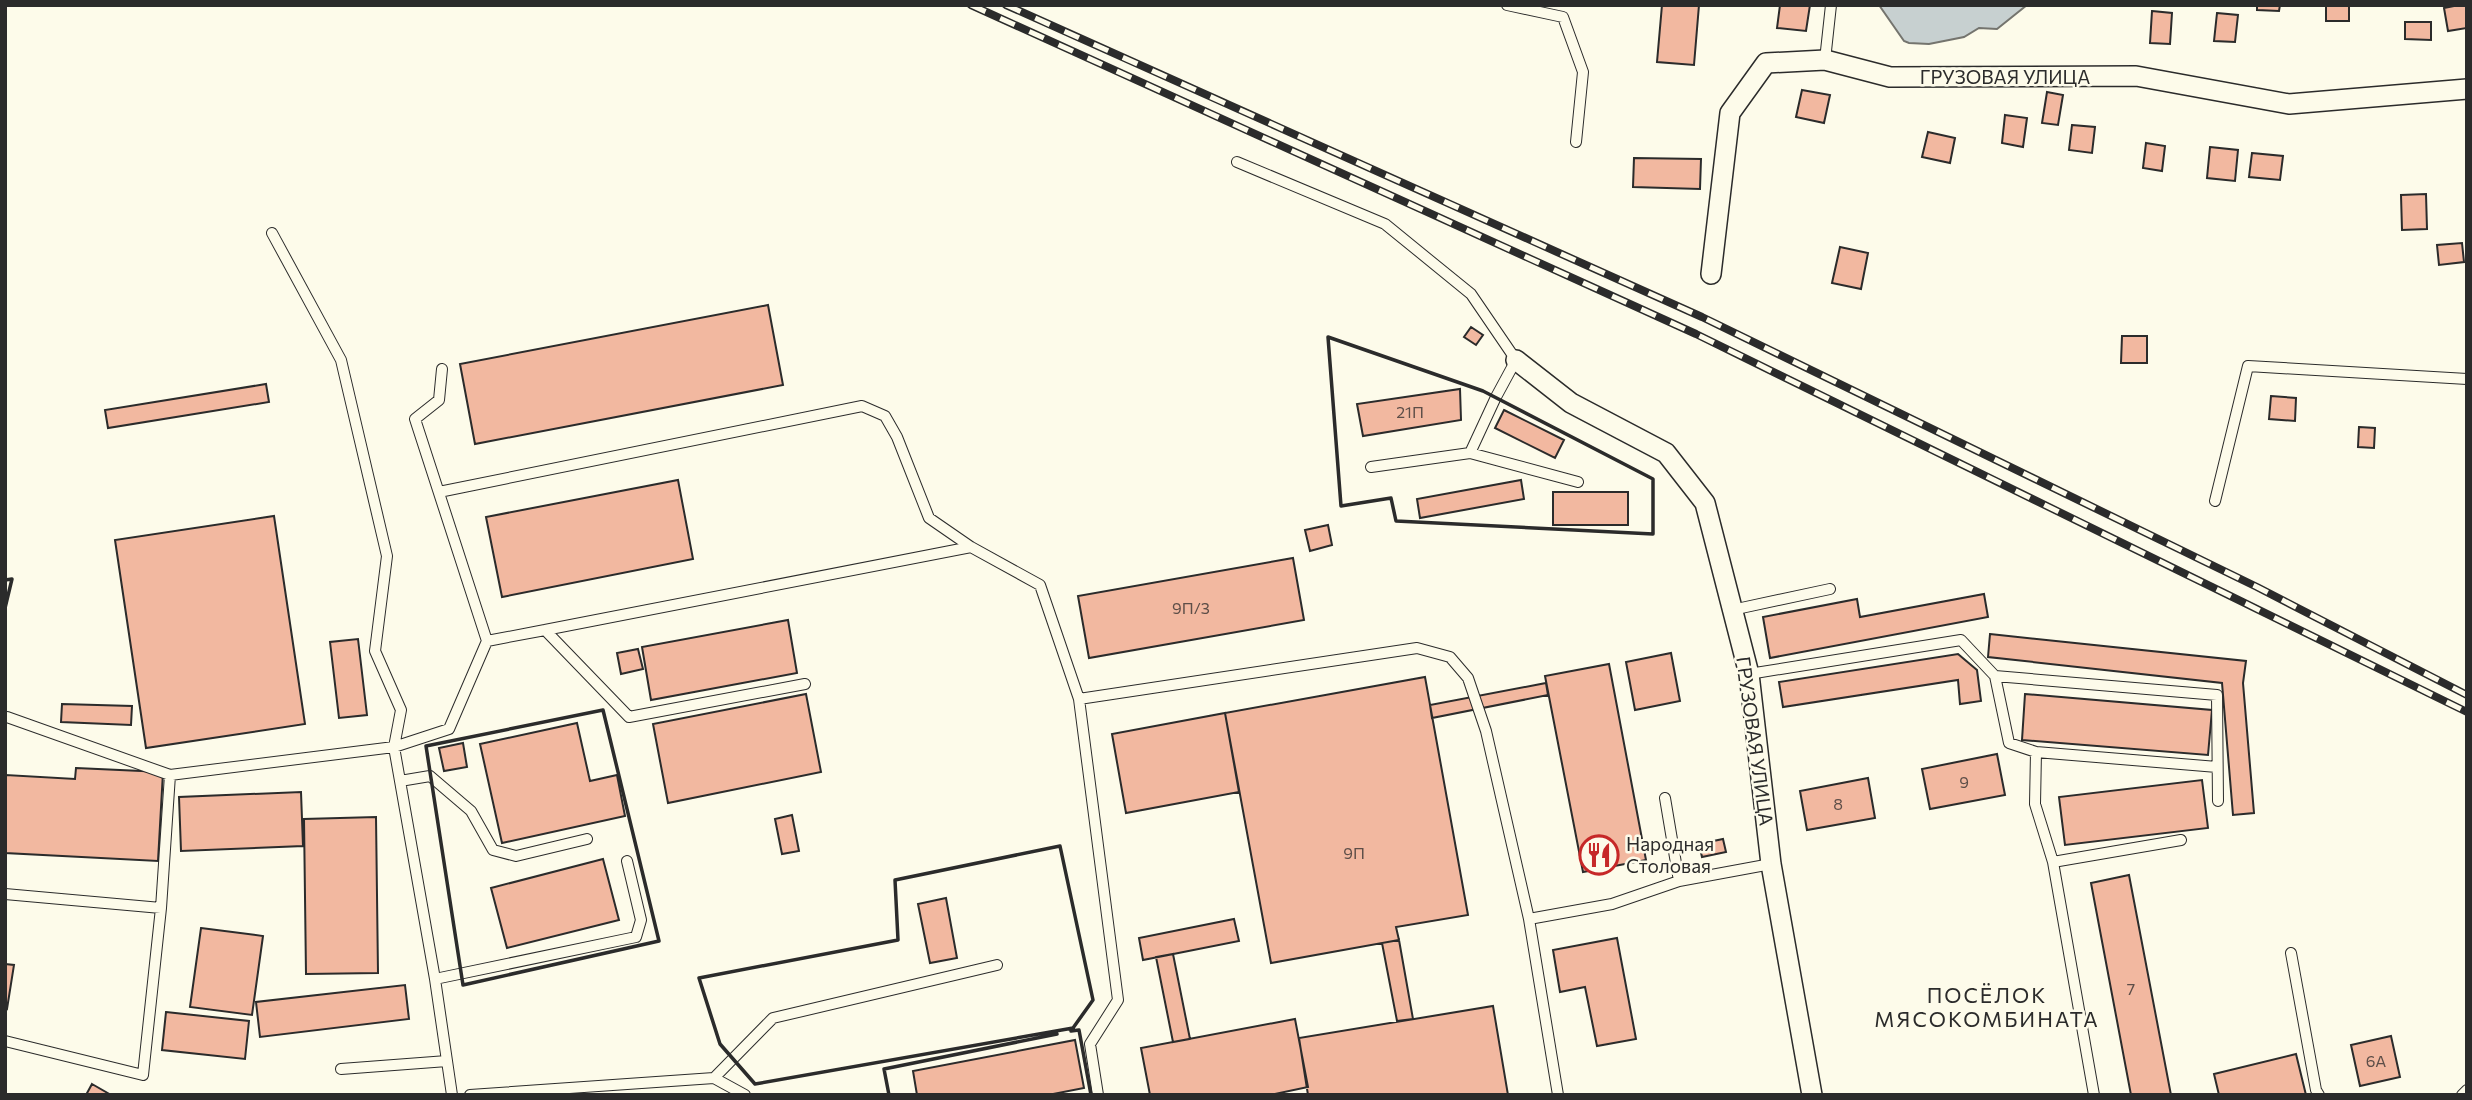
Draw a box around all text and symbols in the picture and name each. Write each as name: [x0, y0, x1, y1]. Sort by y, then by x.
street label: ГРУЗОВАЯ УЛИЦА: [1920, 65, 2090, 88]
house number: 21П: [1396, 402, 1424, 421]
house number: 9П/3: [1172, 598, 1210, 617]
street label: ГРУЗОВАЯ УЛИЦА: [1732, 655, 1779, 827]
house number: 9: [1959, 772, 1969, 791]
house number: 8: [1833, 794, 1843, 813]
place label: Народная Столовая: [1626, 832, 1714, 877]
restaurant icon: Народная Столовая: [1578, 834, 1620, 876]
house number: 9П: [1343, 843, 1365, 862]
house number: 7: [2127, 979, 2135, 998]
district label: ПОСЁЛОК МЯСОКОМБИНАТА: [1874, 982, 2100, 1031]
house number: 6А: [2366, 1051, 2386, 1070]

